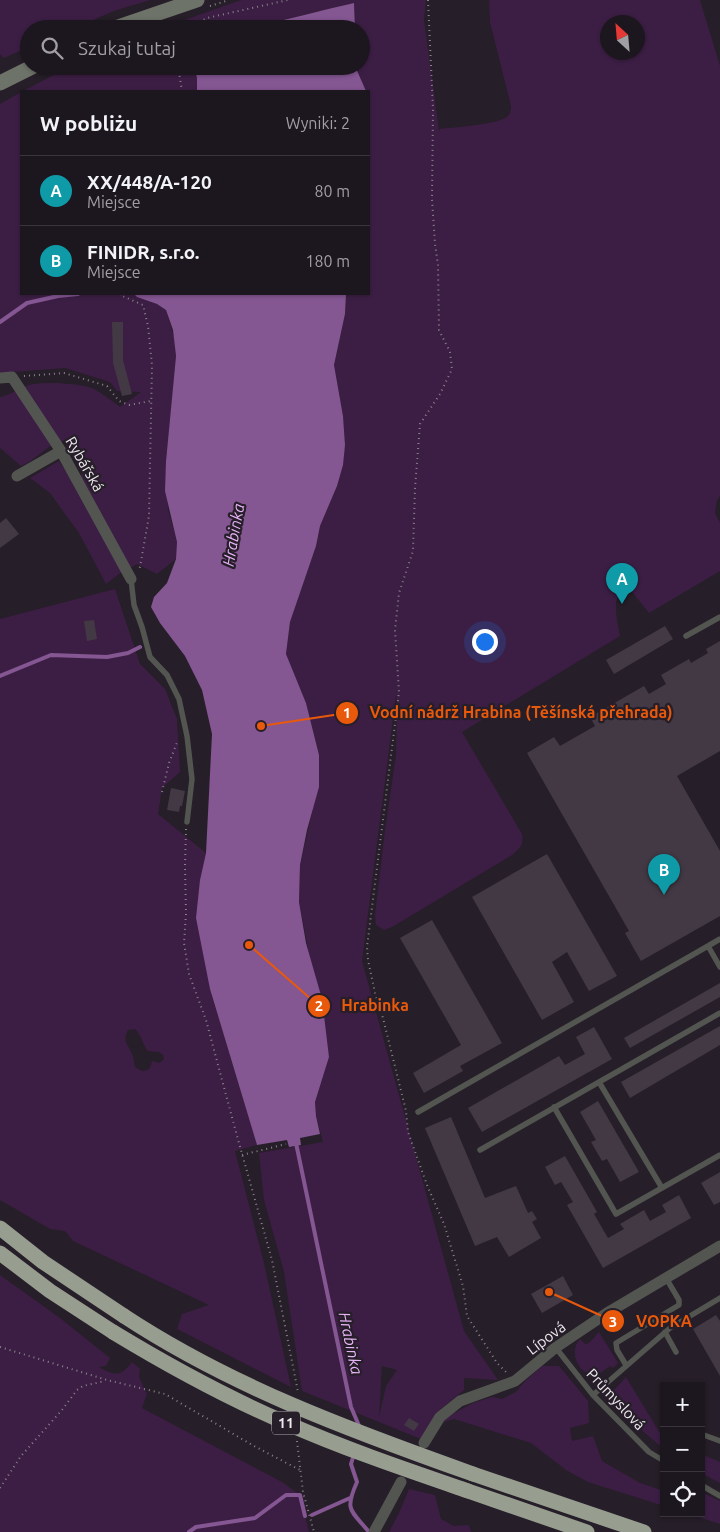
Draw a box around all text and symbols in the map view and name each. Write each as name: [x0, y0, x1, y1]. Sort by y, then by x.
north arrow: [600, 15, 645, 60]
search box: [20, 20, 370, 75]
icon: search: [38, 34, 66, 62]
text: Szukaj tutaj: [78, 37, 176, 59]
text: W pobliżu: [40, 111, 137, 135]
text: Wyniki: 2: [286, 114, 350, 132]
text: XX/448/A-120: [87, 171, 212, 193]
text: A: [50, 182, 62, 200]
text: 80 m: [314, 182, 350, 200]
text: Miejsce: [87, 193, 141, 211]
text: FINIDR, s.r.o.: [87, 241, 199, 263]
text: B: [51, 252, 61, 270]
text: 180 m: [305, 252, 350, 270]
text: Miejsce: [87, 263, 141, 281]
street label: Rybářská: [63, 434, 107, 494]
water label: Hrabinka: [219, 502, 247, 568]
pin: A: [606, 563, 638, 604]
your location: [472, 629, 498, 655]
callout: Vodní nádrž Hrabina (Těšínská přehrada): [334, 697, 682, 728]
text: Vodní nádrž Hrabina (Těšínská přehrada): [370, 703, 672, 722]
text: 1: [343, 704, 351, 721]
pin: B: [648, 854, 680, 895]
callout: Hrabinka: [306, 990, 419, 1021]
text: Hrabinka: [341, 996, 409, 1014]
text: 2: [315, 997, 323, 1014]
callout: VOPKA: [601, 1306, 702, 1337]
water label: Hrabinka: [336, 1310, 366, 1376]
text: VOPKA: [636, 1312, 693, 1330]
text: 3: [609, 1313, 617, 1330]
street label: Lípová: [523, 1318, 569, 1358]
street label: Průmyslová: [583, 1365, 649, 1433]
map controls: [660, 1382, 705, 1517]
button: +: [660, 1382, 705, 1427]
road number: 11: [272, 1412, 300, 1435]
button: −: [660, 1427, 705, 1472]
button: locate: [660, 1472, 705, 1517]

